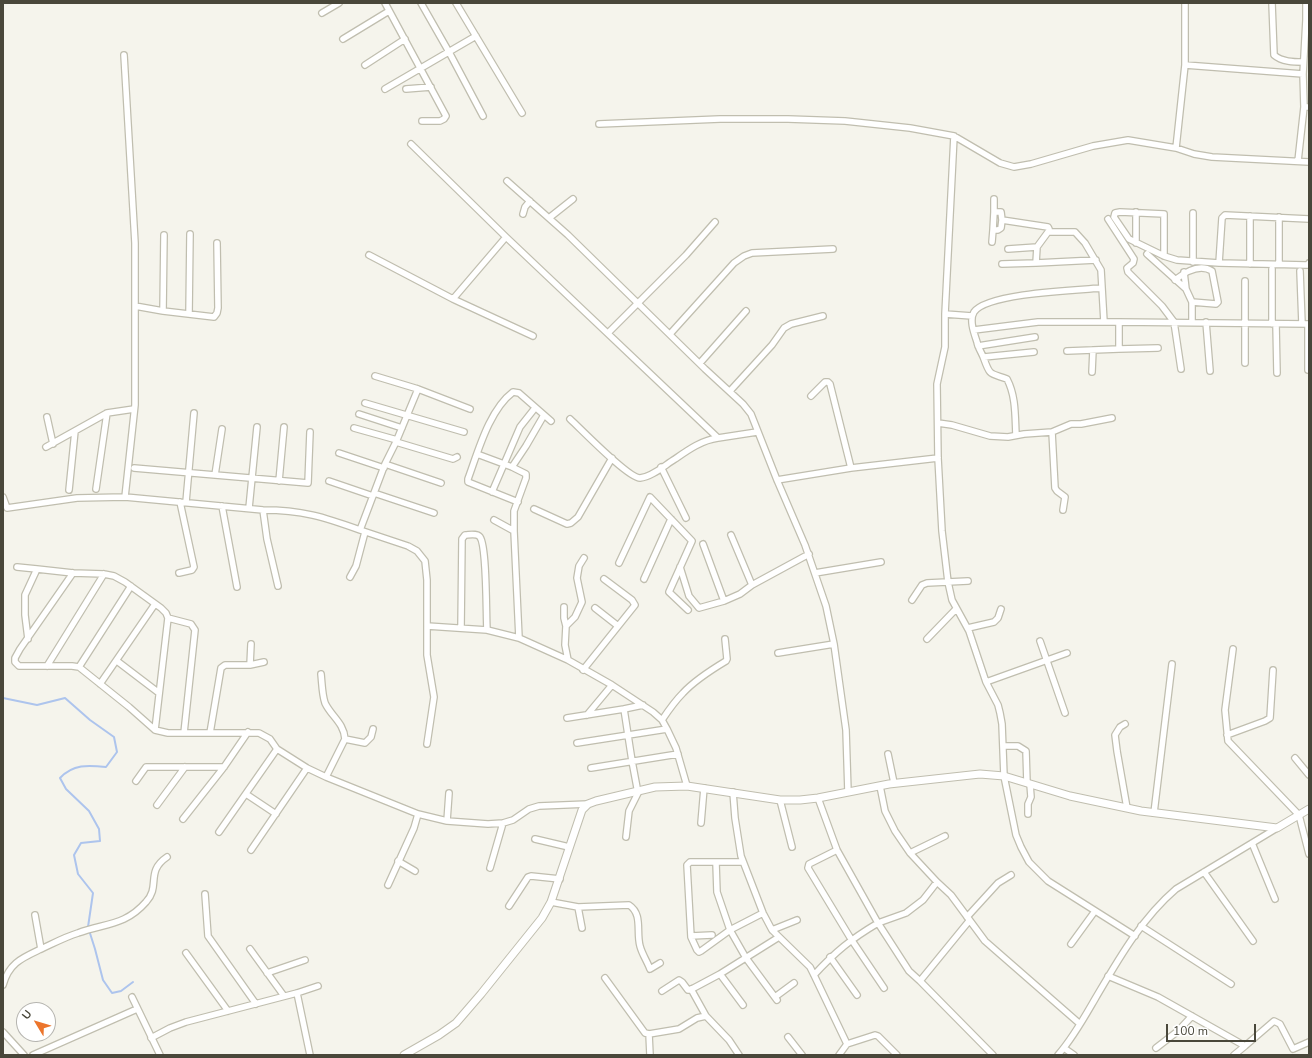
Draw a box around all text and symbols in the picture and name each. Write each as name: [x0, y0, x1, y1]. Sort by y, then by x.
north arrow: [16, 1002, 56, 1042]
text: U: [19, 1007, 35, 1023]
scale bar: [1168, 1016, 1258, 1042]
text: 100 m: [1173, 1023, 1208, 1039]

